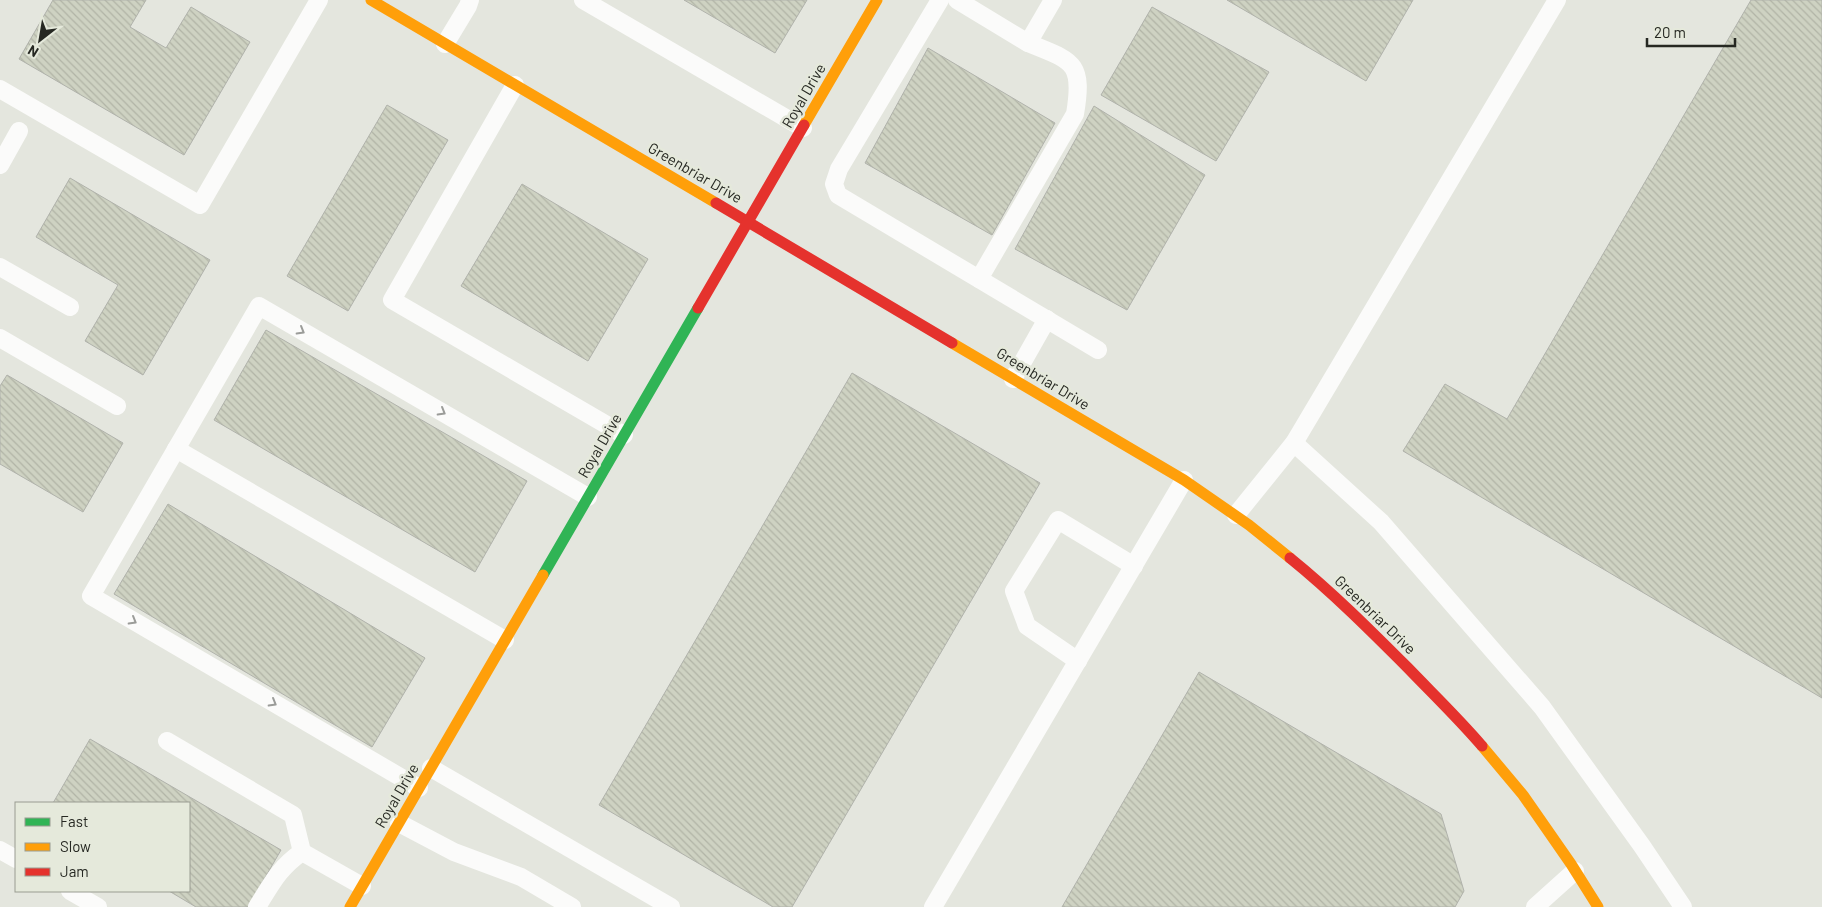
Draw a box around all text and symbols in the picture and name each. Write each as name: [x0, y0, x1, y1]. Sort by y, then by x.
north arrow: [15, 15, 65, 65]
scale bar: [1647, 15, 1734, 47]
text: 20 m: [1654, 23, 1686, 41]
text: N: [25, 42, 41, 61]
street label: Royal Drive: [778, 60, 829, 131]
street label: Greenbriar Drive: [645, 138, 746, 206]
one-way arrow: [296, 324, 305, 334]
street label: Greenbriar Drive: [994, 343, 1093, 413]
one-way arrow: [436, 406, 445, 416]
street label: Royal Drive: [574, 410, 625, 481]
street label: Greenbriar Drive: [1331, 571, 1420, 657]
one-way arrow: [128, 615, 137, 625]
one-way arrow: [268, 697, 277, 707]
street label: Royal Drive: [371, 760, 422, 831]
legend: [15, 802, 190, 892]
text: Fast: [60, 812, 88, 830]
text: Slow: [60, 837, 91, 855]
text: Jam: [60, 862, 89, 880]

